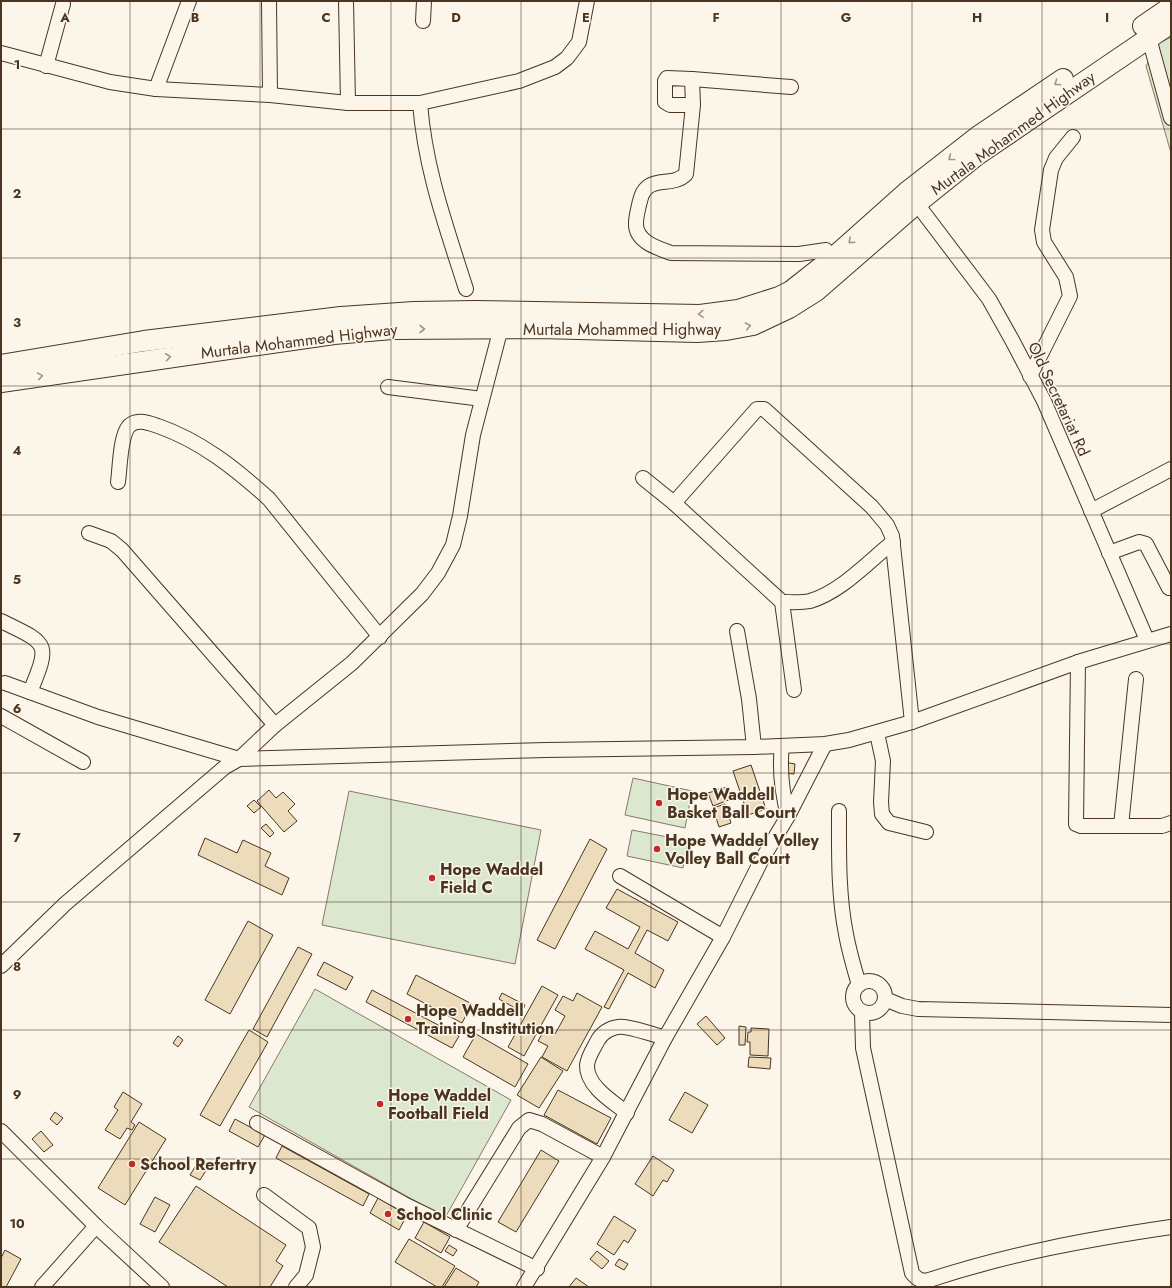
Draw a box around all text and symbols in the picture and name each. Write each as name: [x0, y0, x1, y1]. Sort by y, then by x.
text: A: [59, 8, 70, 27]
text: B: [191, 8, 200, 27]
text: C: [321, 8, 331, 27]
text: D: [451, 8, 461, 27]
text: E: [582, 8, 590, 27]
text: F: [712, 8, 720, 27]
text: G: [841, 8, 852, 27]
text: H: [972, 8, 982, 27]
text: I: [1105, 8, 1109, 27]
text: 1: [14, 55, 20, 74]
street label: Murtala Mohammed Highway: [926, 65, 1101, 201]
one-way arrow: [1054, 78, 1061, 86]
one-way arrow: [948, 153, 955, 160]
text: 2: [13, 184, 21, 203]
one-way arrow: [849, 237, 856, 244]
one-way arrow: [698, 310, 704, 319]
text: 3: [13, 313, 21, 332]
street label: Murtala Mohammed Highway: [199, 317, 400, 364]
street label: Murtala Mohammed Highway: [523, 318, 722, 341]
one-way arrow: [745, 322, 751, 330]
one-way arrow: [419, 325, 425, 333]
street label: Old Secretariat Rd: [1022, 338, 1096, 460]
one-way arrow: [165, 353, 171, 362]
one-way arrow: [36, 372, 43, 381]
text: 4: [12, 441, 22, 460]
text: 5: [13, 570, 21, 589]
text: 6: [13, 699, 22, 718]
place label: Hope Waddell Basket Ball Court: [667, 783, 797, 824]
marker: Hope Waddell Basket Ball Court: [654, 798, 664, 808]
text: 7: [13, 828, 21, 847]
place label: Hope Waddel Volley Volley Ball Court: [664, 829, 819, 870]
marker: Hope Waddel Volley Volley Ball Court: [652, 844, 662, 854]
place label: Hope Waddel Field C: [440, 858, 543, 899]
marker: Hope Waddel Field C: [427, 873, 437, 883]
text: 8: [13, 957, 21, 976]
place label: Hope Waddell Training Institution: [416, 999, 554, 1040]
marker: Hope Waddell Training Institution: [403, 1014, 413, 1024]
place label: Hope Waddel Football Field: [388, 1084, 491, 1125]
text: 9: [13, 1085, 22, 1104]
marker: Hope Waddel Football Field: [375, 1099, 385, 1109]
place label: School Refertry: [140, 1153, 257, 1176]
marker: School Refertry: [127, 1159, 137, 1169]
place label: School Clinic: [396, 1203, 493, 1226]
marker: School Clinic: [383, 1209, 393, 1219]
text: 10: [9, 1214, 25, 1233]

